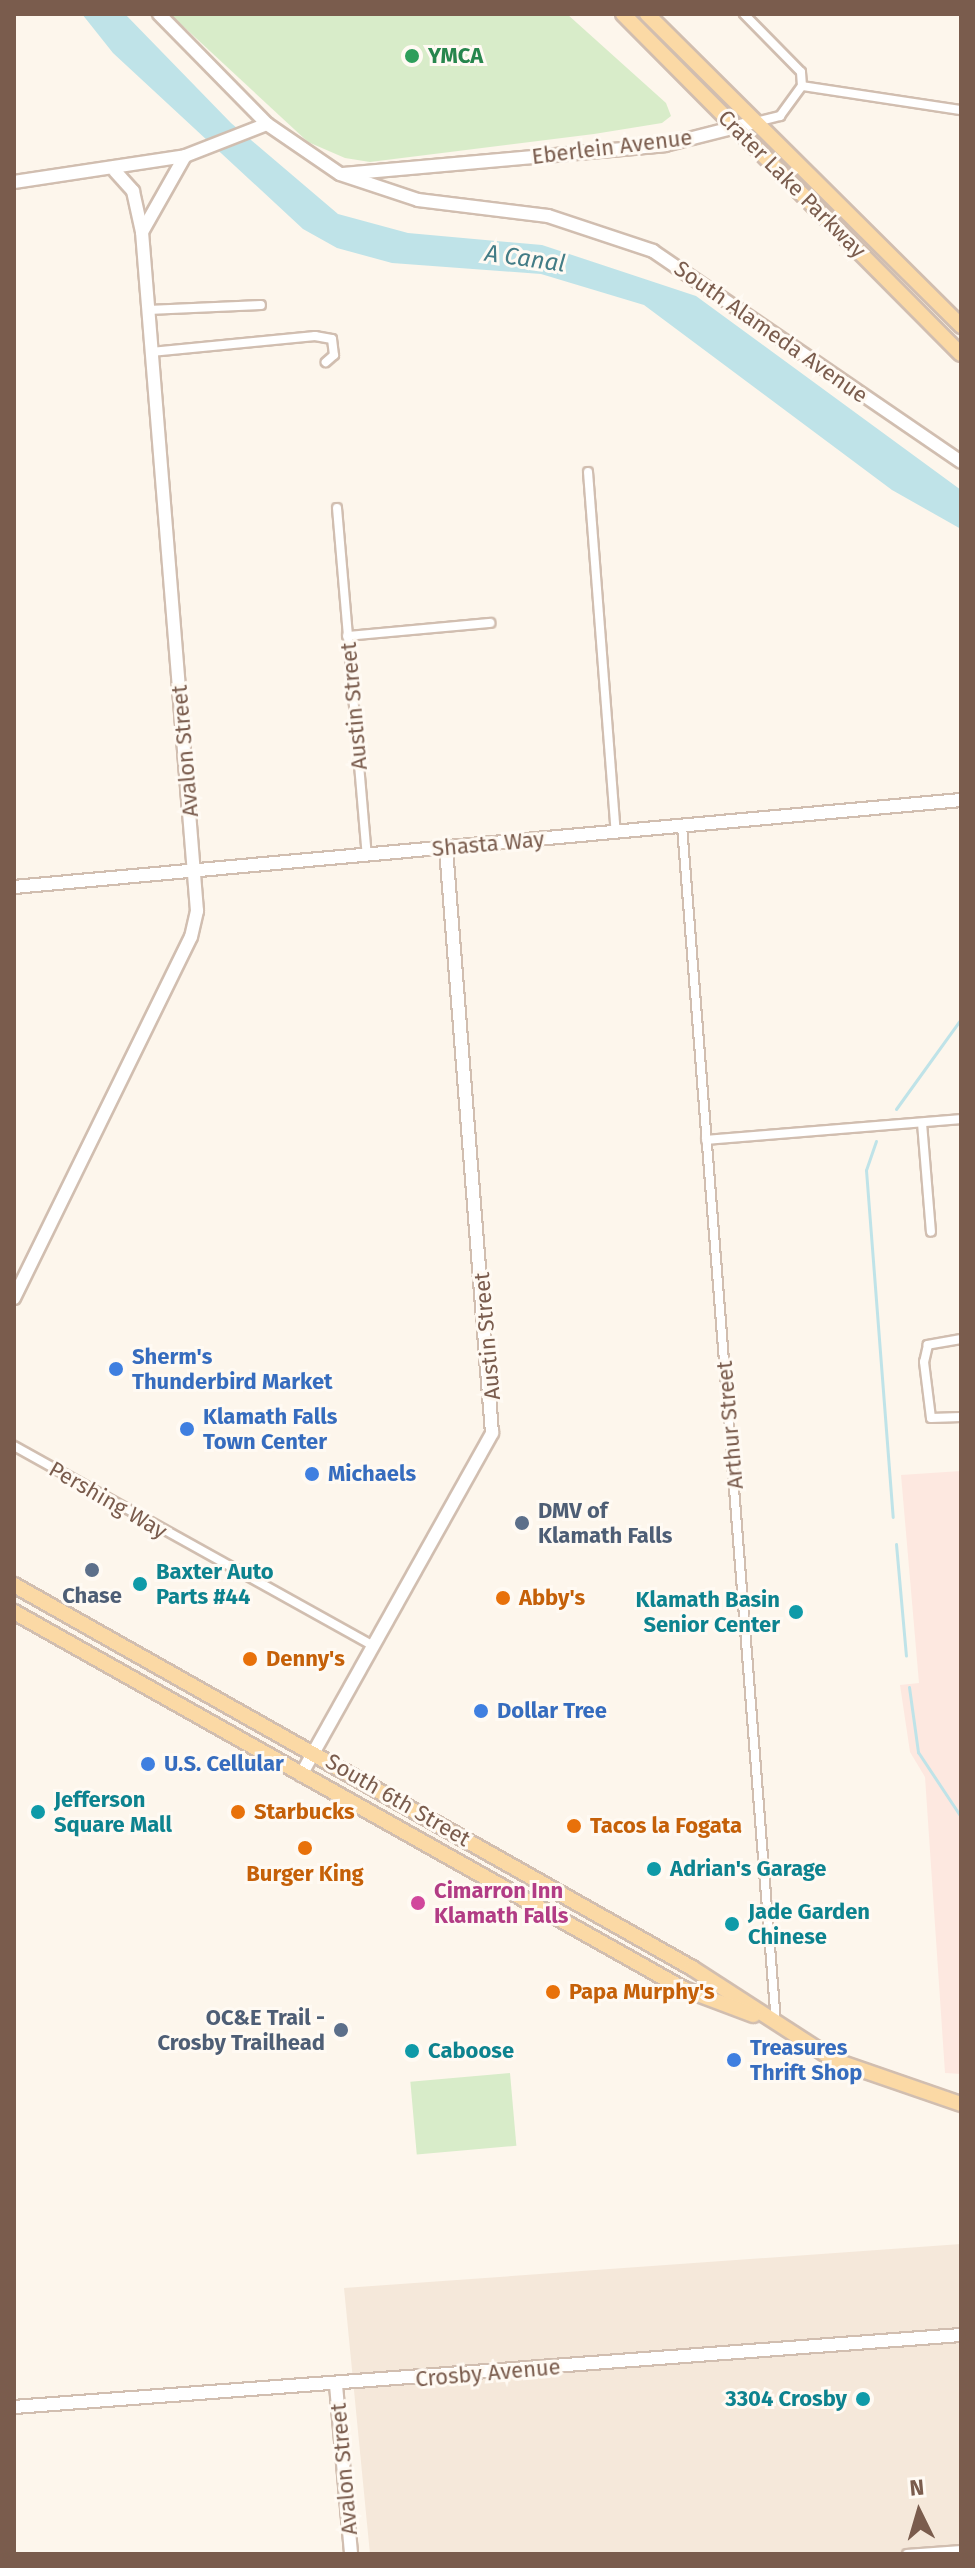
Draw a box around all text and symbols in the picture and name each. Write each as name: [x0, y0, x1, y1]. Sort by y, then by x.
place label: YMCA: [428, 43, 483, 69]
marker: YMCA: [403, 47, 421, 65]
street label: Crater Lake Parkway: [712, 104, 872, 264]
street label: Eberlein Avenue: [530, 124, 694, 170]
water label: A Canal: [483, 239, 567, 279]
street label: South Alameda Avenue: [669, 255, 873, 409]
street label: Austin Street: [335, 641, 373, 771]
street label: Avalon Street: [166, 684, 204, 818]
street label: Shasta Way: [431, 826, 545, 862]
street label: Austin Street: [468, 1271, 506, 1401]
place label: Sherm's Thunderbird Market: [132, 1343, 333, 1394]
marker: Sherm's Thunderbird Market: [107, 1360, 125, 1378]
street label: Arthur Street: [711, 1360, 749, 1490]
place label: Klamath Falls Town Center: [203, 1403, 337, 1454]
marker: Klamath Falls Town Center: [178, 1420, 196, 1438]
street label: Pershing Way: [44, 1456, 172, 1544]
place label: Michaels: [328, 1461, 416, 1487]
marker: Michaels: [303, 1465, 321, 1483]
place label: DMV of Klamath Falls: [538, 1497, 672, 1548]
marker: DMV of Klamath Falls: [513, 1514, 531, 1532]
place label: Baxter Auto Parts #44: [156, 1558, 274, 1610]
marker: Chase: [83, 1561, 101, 1579]
marker: Baxter Auto Parts #44: [131, 1575, 149, 1593]
place label: Chase: [62, 1583, 122, 1609]
place label: Abby's: [519, 1585, 585, 1611]
place label: Klamath Basin Senior Center: [636, 1586, 780, 1638]
marker: Abby's: [494, 1589, 512, 1607]
marker: Klamath Basin Senior Center: [787, 1603, 805, 1621]
place label: Denny's: [266, 1646, 345, 1672]
marker: Denny's: [241, 1650, 259, 1668]
place label: Dollar Tree: [497, 1698, 607, 1724]
marker: Dollar Tree: [472, 1702, 490, 1720]
street label: South 6th Street: [321, 1748, 475, 1852]
place label: U.S. Cellular: [164, 1751, 284, 1777]
marker: U.S. Cellular: [139, 1755, 157, 1773]
place label: Jefferson Square Mall: [54, 1786, 172, 1838]
place label: Starbucks: [254, 1799, 355, 1825]
marker: Jefferson Square Mall: [29, 1803, 47, 1821]
marker: Starbucks: [229, 1803, 247, 1821]
place label: Tacos la Fogata: [590, 1813, 742, 1839]
marker: Tacos la Fogata: [565, 1817, 583, 1835]
marker: Burger King: [296, 1839, 314, 1857]
place label: Adrian's Garage: [670, 1856, 827, 1882]
marker: Adrian's Garage: [645, 1860, 663, 1878]
place label: Burger King: [246, 1861, 364, 1887]
place label: Cimarron Inn Klamath Falls: [434, 1877, 568, 1928]
marker: Cimarron Inn Klamath Falls: [409, 1894, 427, 1912]
place label: Jade Garden Chinese: [748, 1898, 870, 1950]
marker: Jade Garden Chinese: [723, 1915, 741, 1933]
place label: Papa Murphy's: [569, 1979, 715, 2005]
marker: Papa Murphy's: [544, 1983, 562, 2001]
place label: OC&E Trail - Crosby Trailhead: [157, 2004, 325, 2056]
marker: OC&E Trail - Crosby Trailhead: [332, 2021, 350, 2039]
place label: Treasures Thrift Shop: [750, 2034, 862, 2086]
place label: Caboose: [428, 2038, 514, 2064]
marker: Caboose: [403, 2042, 421, 2060]
marker: Treasures Thrift Shop: [725, 2051, 743, 2069]
street label: Crosby Avenue: [414, 2354, 562, 2392]
place label: 3304 Crosby: [725, 2386, 847, 2412]
marker: 3304 Crosby: [854, 2390, 872, 2408]
street label: Avalon Street: [325, 2402, 363, 2536]
north arrow: [879, 2472, 959, 2552]
text: N: [908, 2474, 925, 2502]

